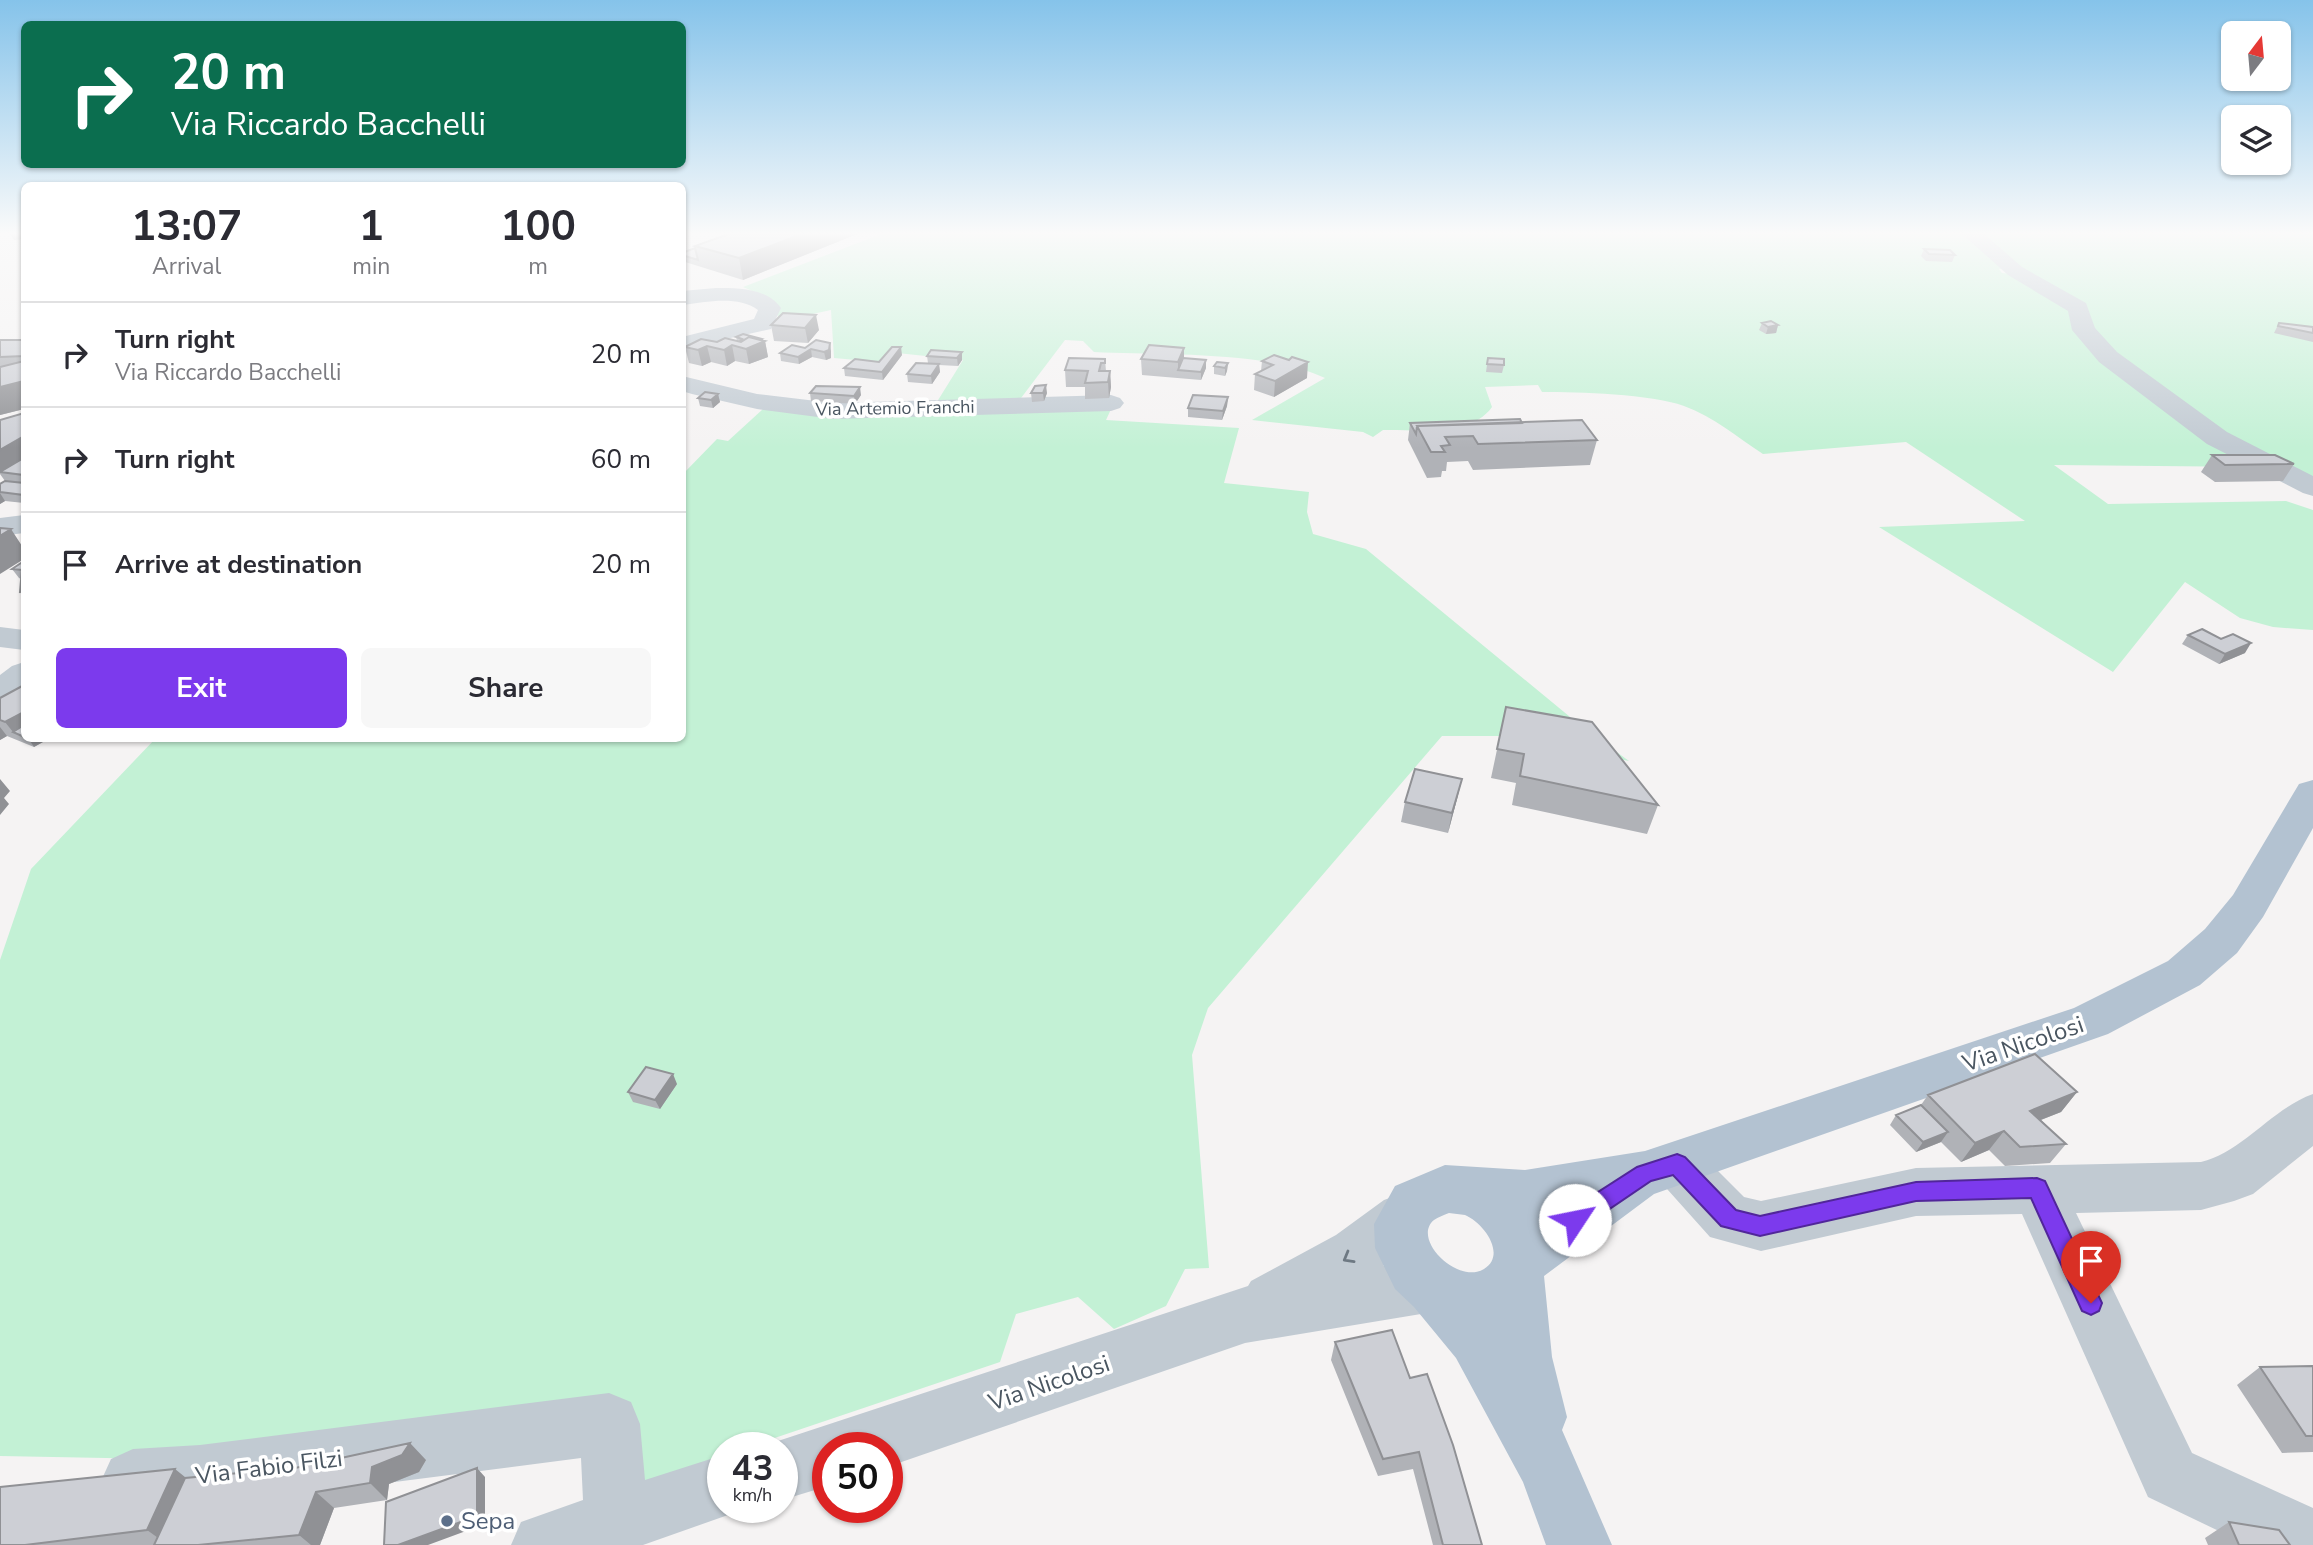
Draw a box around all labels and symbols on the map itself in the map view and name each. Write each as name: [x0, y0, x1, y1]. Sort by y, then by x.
north arrow: [2221, 21, 2291, 91]
street label: Via Artemio Franchi: [814, 395, 975, 421]
street label: Via Nicolosi: [1957, 1008, 2088, 1080]
position arrow: [1538, 1183, 1612, 1257]
pin: [2061, 1231, 2121, 1303]
one-way arrow: [1343, 1250, 1355, 1263]
street label: Via Nicolosi: [983, 1347, 1114, 1419]
speed limit sign: 50: [812, 1432, 903, 1523]
street label: Via Fabio Filzi: [193, 1442, 344, 1492]
place label: Sepa: [461, 1505, 515, 1537]
marker: Sepa: [439, 1513, 455, 1529]

